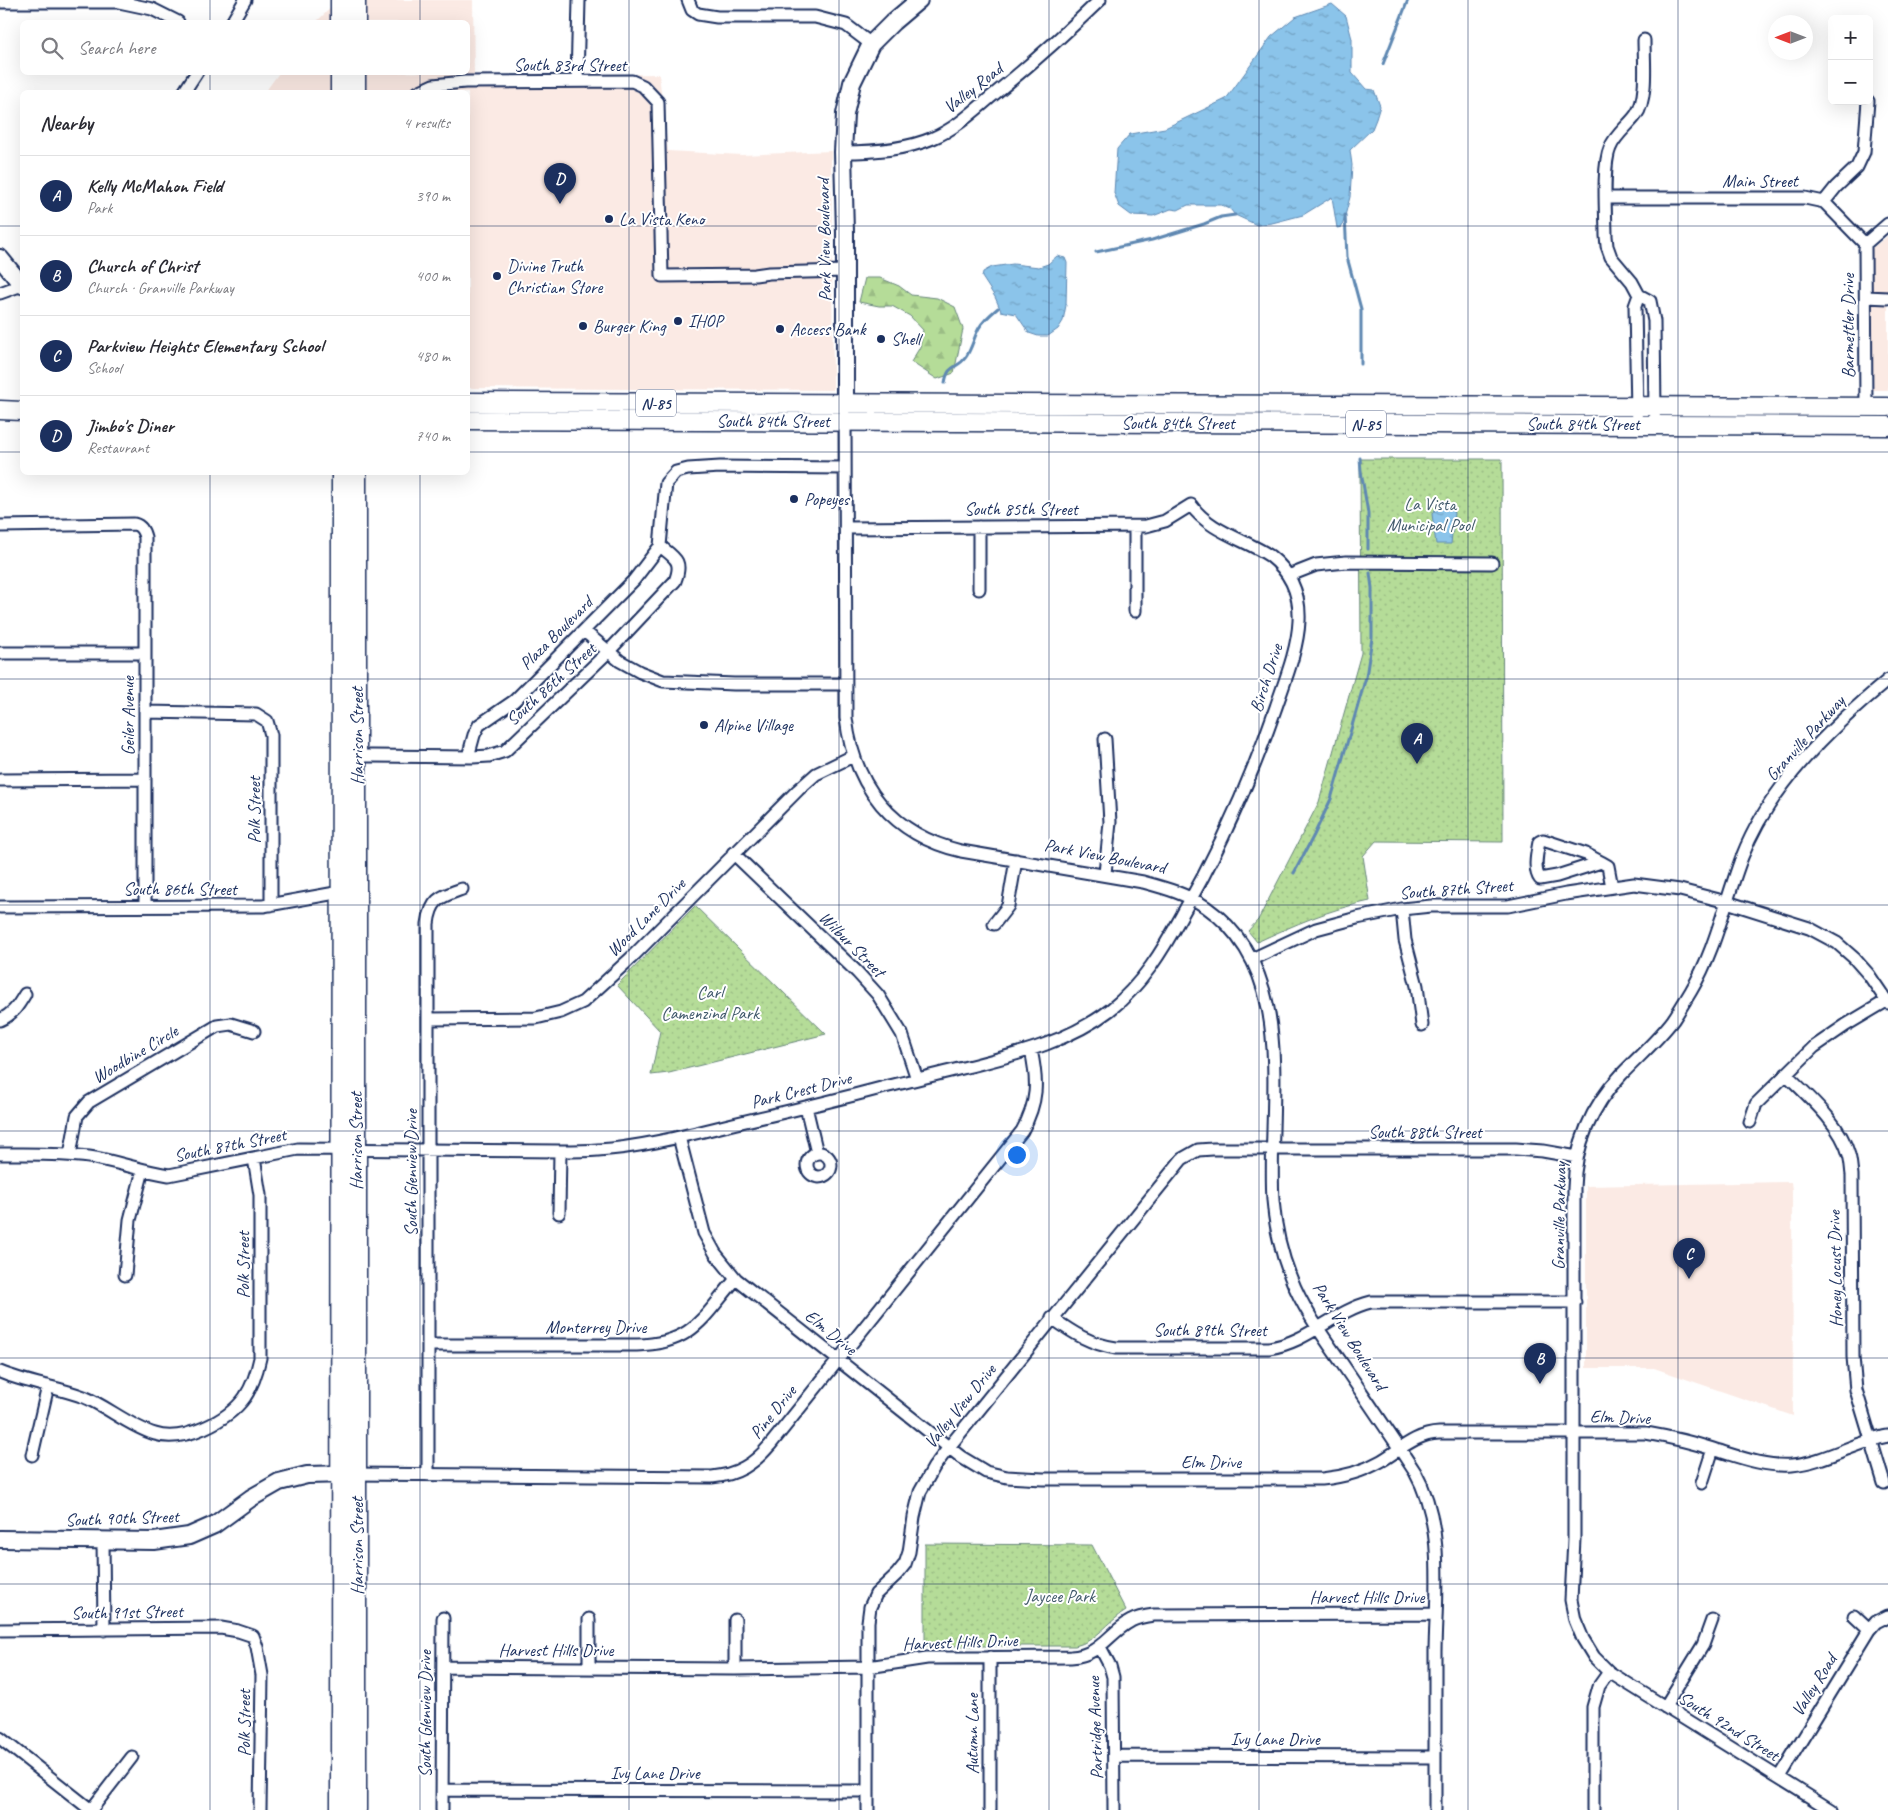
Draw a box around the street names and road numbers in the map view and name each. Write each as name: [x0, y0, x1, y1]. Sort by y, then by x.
street label: South 83rd Street: [513, 54, 629, 76]
street label: Valley Road: [939, 56, 1009, 118]
street label: Main Street: [1722, 170, 1800, 192]
street label: Park View Boulevard: [812, 175, 836, 302]
street label: Barmettler Drive: [1837, 273, 1859, 378]
road number: N-85: [636, 389, 676, 416]
street label: South 84th Street: [716, 410, 832, 432]
road number: N-85: [1346, 410, 1386, 438]
street label: South 84th Street: [1121, 412, 1237, 434]
street label: South 84th Street: [1526, 413, 1642, 435]
street label: South 85th Street: [964, 498, 1080, 520]
street label: Plaza Boulevard: [515, 590, 599, 674]
street label: South 86th Street: [501, 636, 602, 730]
street label: Birch Drive: [1245, 640, 1288, 715]
street label: Geiler Avenue: [117, 675, 139, 756]
street label: Harrison Street: [346, 685, 368, 785]
street label: Granville Parkway: [1761, 689, 1851, 785]
street label: Polk Street: [243, 774, 265, 843]
street label: Park View Boulevard: [1042, 833, 1170, 879]
street label: Wood Lane Drive: [602, 872, 691, 961]
street label: South 87th Street: [1399, 874, 1515, 904]
street label: South 86th Street: [123, 878, 239, 900]
street label: Wilbur Street: [814, 906, 892, 984]
street label: Woodbine Circle: [88, 1019, 183, 1088]
street label: Park Crest Drive: [749, 1067, 854, 1113]
street label: Harrison Street: [345, 1090, 367, 1190]
street label: South Glenview Drive: [400, 1108, 422, 1237]
street label: South 88th Street: [1368, 1121, 1484, 1143]
street label: South 87th Street: [172, 1123, 290, 1167]
street label: Granville Parkway: [1547, 1160, 1571, 1270]
street label: Honey Locust Drive: [1823, 1209, 1847, 1328]
street label: Polk Street: [232, 1229, 254, 1298]
street label: Park View Boulevard: [1308, 1278, 1393, 1397]
street label: Elm Drive: [801, 1305, 862, 1360]
street label: Monterrey Drive: [546, 1316, 648, 1338]
street label: South 89th Street: [1153, 1319, 1269, 1341]
street label: Valley View Drive: [919, 1359, 1001, 1453]
street label: Pine Drive: [745, 1380, 802, 1443]
street label: Elm Drive: [1590, 1405, 1652, 1429]
street label: Elm Drive: [1181, 1451, 1242, 1473]
street label: Harrison Street: [346, 1495, 368, 1595]
street label: South 90th Street: [65, 1505, 181, 1531]
street label: Harvest Hills Drive: [1310, 1586, 1426, 1608]
street label: South 91st Street: [71, 1600, 185, 1624]
street label: Harvest Hills Drive: [902, 1629, 1019, 1655]
street label: Harvest Hills Drive: [499, 1639, 615, 1661]
street label: Valley Road: [1786, 1647, 1843, 1720]
street label: South Glenview Drive: [414, 1649, 436, 1778]
street label: Partridge Avenue: [1082, 1675, 1108, 1780]
street label: South 92nd Street: [1675, 1686, 1785, 1767]
street label: Polk Street: [233, 1687, 255, 1756]
street label: Autumn Lane: [961, 1693, 983, 1774]
street label: Ivy Lane Drive: [1230, 1728, 1321, 1750]
street label: Ivy Lane Drive: [610, 1762, 701, 1784]

